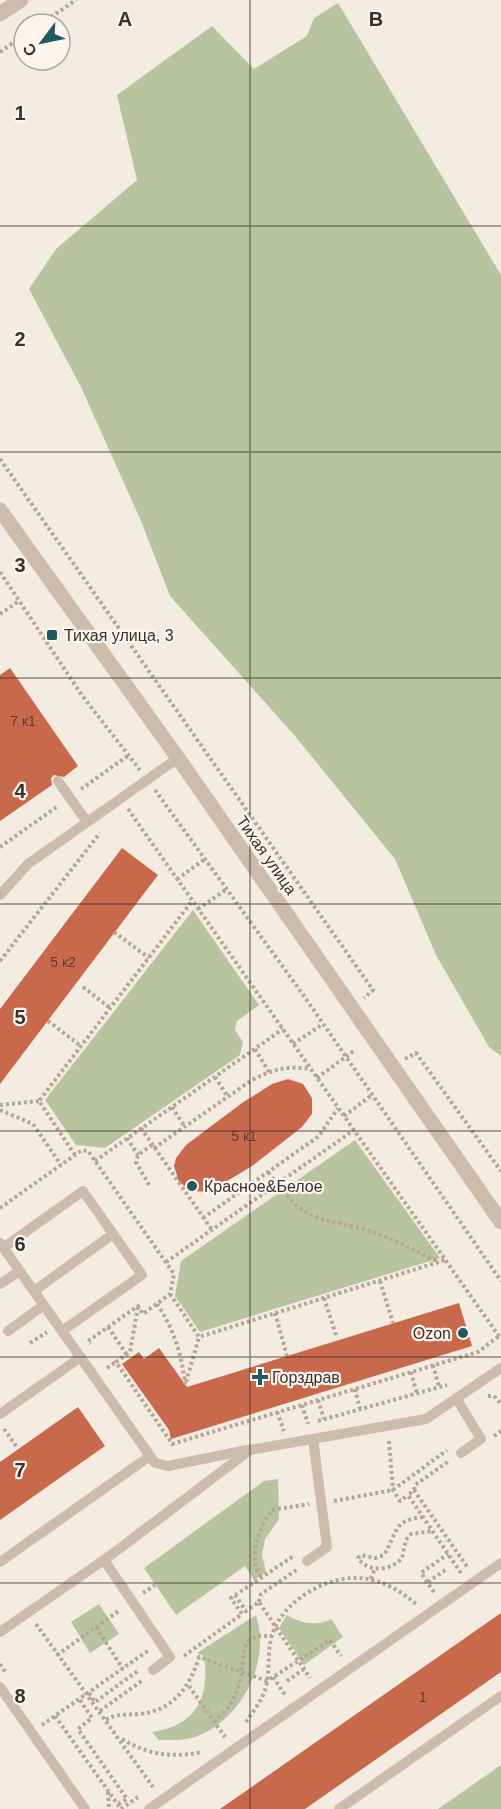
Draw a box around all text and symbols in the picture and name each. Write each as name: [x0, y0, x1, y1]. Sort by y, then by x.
text: A: [118, 8, 132, 30]
text: B: [369, 8, 383, 30]
north arrow: [12, 12, 72, 72]
text: С: [19, 40, 40, 59]
text: 1: [14, 102, 26, 124]
text: 2: [14, 328, 26, 350]
text: 3: [14, 554, 26, 576]
place label: Тихая улица, 3: [64, 627, 174, 644]
marker: Тихая улица, 3: [45, 628, 59, 642]
house number: 7 к1: [10, 713, 36, 729]
text: 4: [14, 780, 26, 802]
street label: Тихая улица: [233, 813, 300, 898]
house number: 5 к2: [50, 954, 76, 970]
text: 5: [14, 1006, 26, 1028]
house number: 5 к1: [231, 1128, 257, 1144]
place label: Красное&Белое: [204, 1178, 323, 1195]
marker: Красное&Белое: [185, 1179, 199, 1193]
text: 6: [14, 1233, 26, 1255]
place label: Ozon: [413, 1325, 451, 1342]
marker: Ozon: [456, 1326, 470, 1340]
place label: Горздрав: [272, 1369, 340, 1386]
marker: Горздрав: [253, 1370, 267, 1384]
text: 7: [14, 1459, 26, 1481]
text: 8: [14, 1685, 26, 1707]
house number: 1: [419, 1689, 427, 1705]

